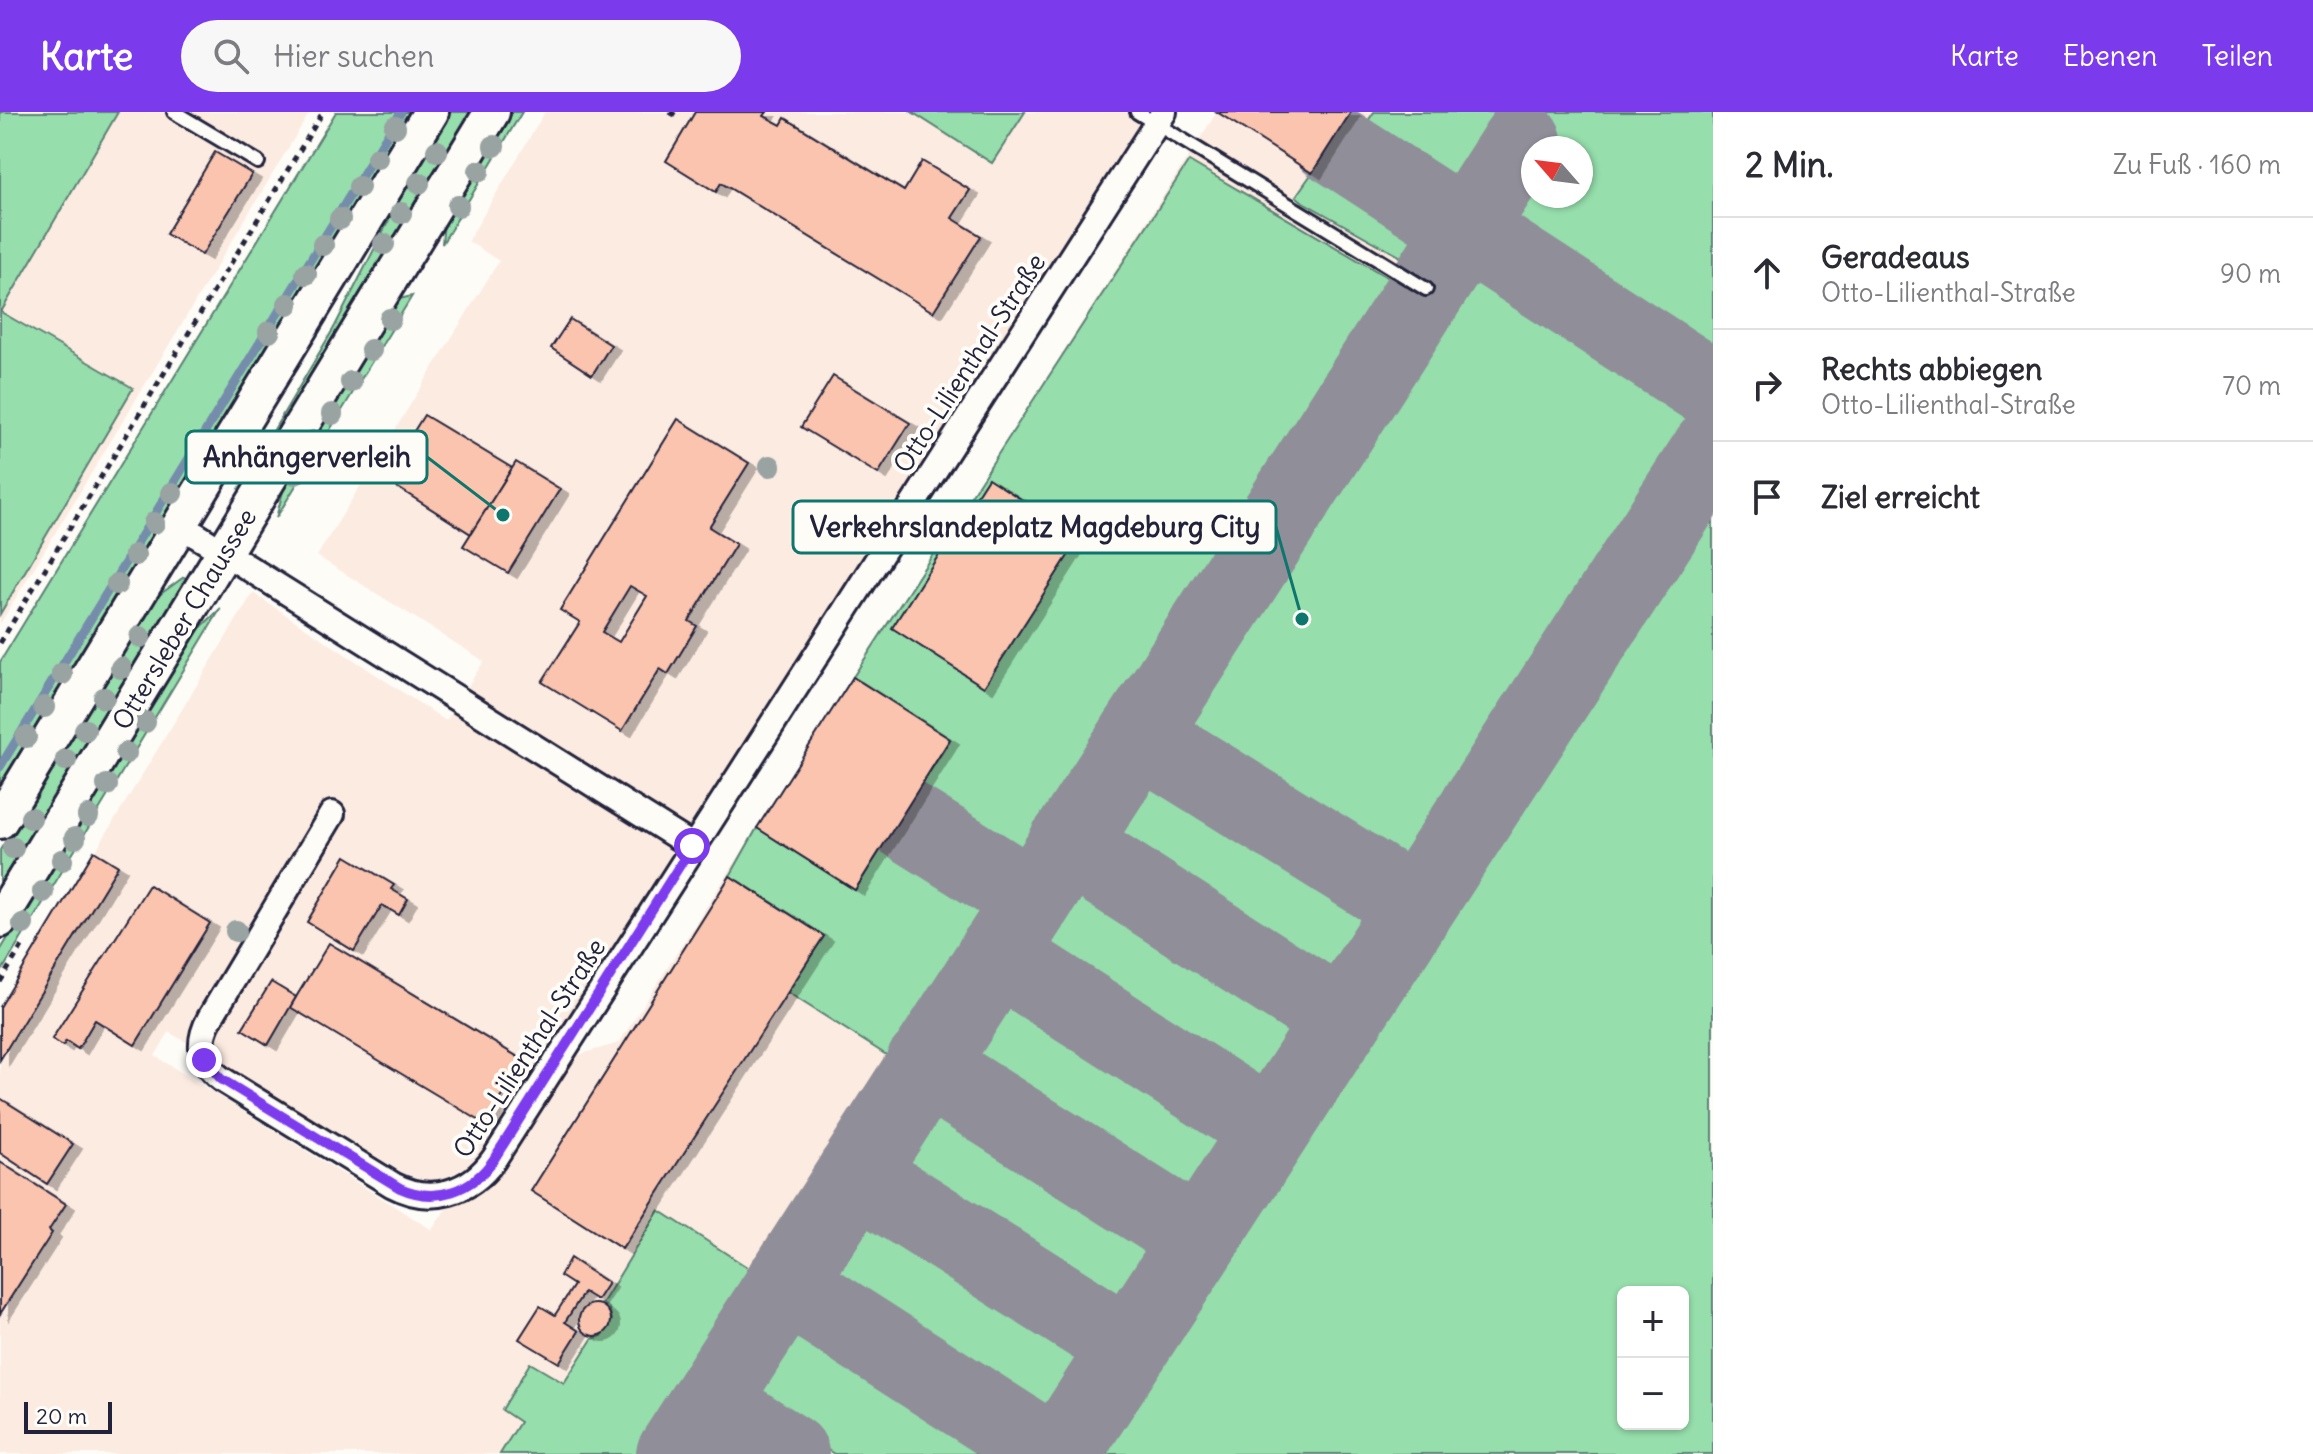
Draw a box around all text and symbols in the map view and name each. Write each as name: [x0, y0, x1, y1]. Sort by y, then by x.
search box: [181, 20, 741, 92]
text: Karte: [40, 33, 133, 80]
icon: search: [209, 34, 253, 78]
text: Hier suchen: [273, 37, 434, 75]
text: Karte: [1950, 38, 2019, 74]
text: Ebenen: [2063, 38, 2157, 74]
text: Teilen: [2201, 38, 2273, 74]
north arrow: [1521, 136, 1593, 208]
text: 2 Min.: [1745, 143, 1834, 186]
text: Zu Fuß · 160 m: [2113, 148, 2281, 181]
text: Geradeaus: [1821, 238, 1970, 276]
street label: Otto-Lilienthal-Straße: [886, 247, 1052, 479]
icon: ahead: [1745, 251, 1789, 295]
text: 90 m: [2220, 257, 2281, 290]
text: Otto-Lilienthal-Straße: [1821, 276, 2076, 309]
text: Rechts abbiegen: [1821, 350, 2042, 388]
icon: right: [1745, 363, 1789, 407]
text: 70 m: [2222, 369, 2281, 402]
text: Otto-Lilienthal-Straße: [1821, 388, 2076, 421]
callout: Anhängerverleih: [186, 431, 427, 483]
text: Anhängerverleih: [203, 439, 411, 475]
icon: arrive: [1745, 475, 1789, 519]
text: Ziel erreicht: [1821, 478, 1980, 516]
callout: Verkehrslandeplatz Magdeburg City: [793, 501, 1276, 553]
street label: Ottersleber Chaussee: [105, 502, 263, 736]
text: Verkehrslandeplatz Magdeburg City: [810, 509, 1260, 545]
route start: [674, 828, 710, 864]
street label: Otto-Lilienthal-Straße: [446, 932, 612, 1164]
route end: [186, 1042, 222, 1078]
map controls: [1617, 1286, 1689, 1430]
button: +: [1617, 1286, 1689, 1358]
button: −: [1617, 1358, 1689, 1430]
scale bar: [24, 1398, 112, 1434]
text: 20 m: [36, 1402, 87, 1430]

